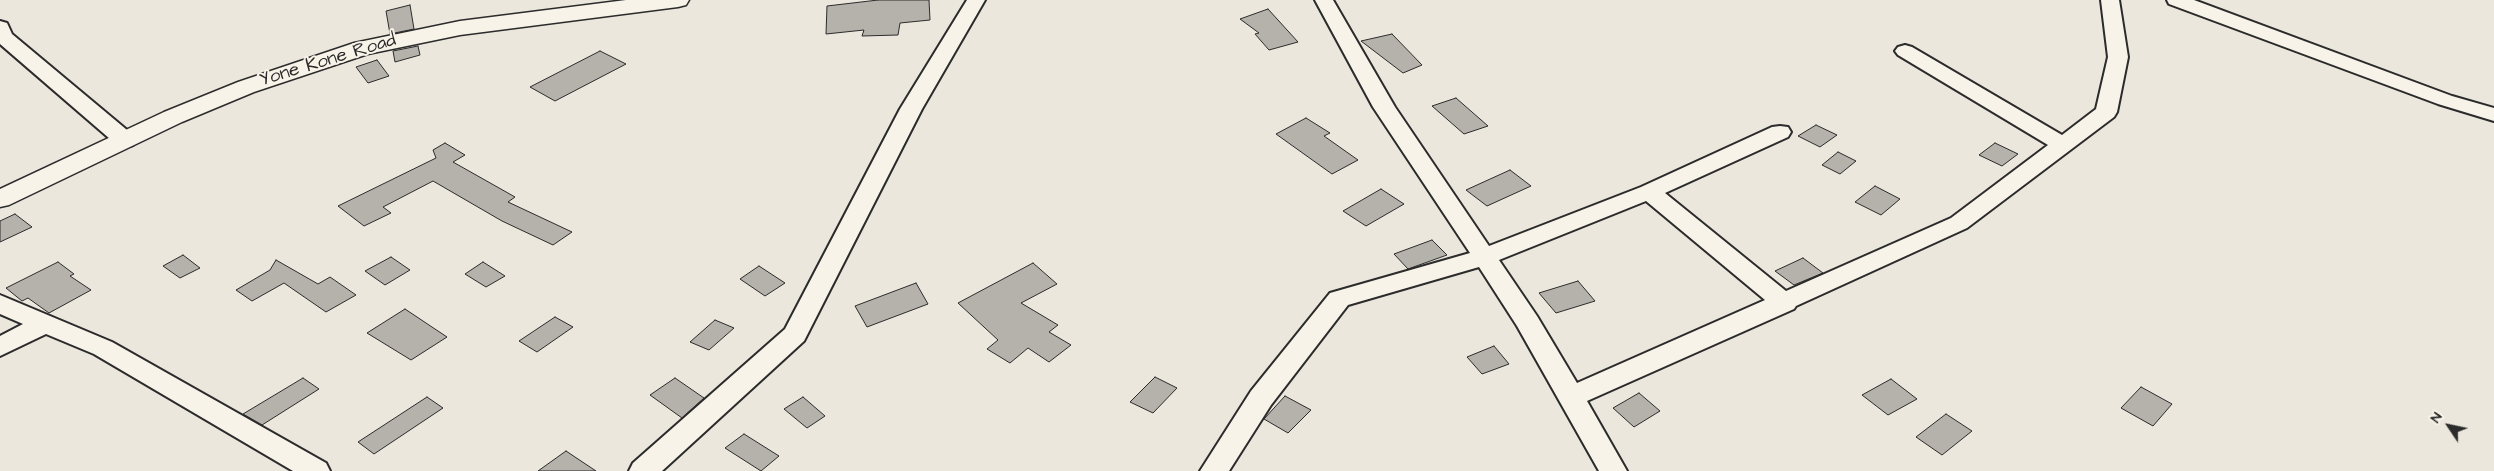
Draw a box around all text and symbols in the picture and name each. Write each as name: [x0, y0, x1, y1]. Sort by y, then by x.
street label: Yone Kone Road: [257, 29, 399, 93]
north arrow: [2424, 401, 2474, 451]
text: N: [2426, 408, 2447, 427]

